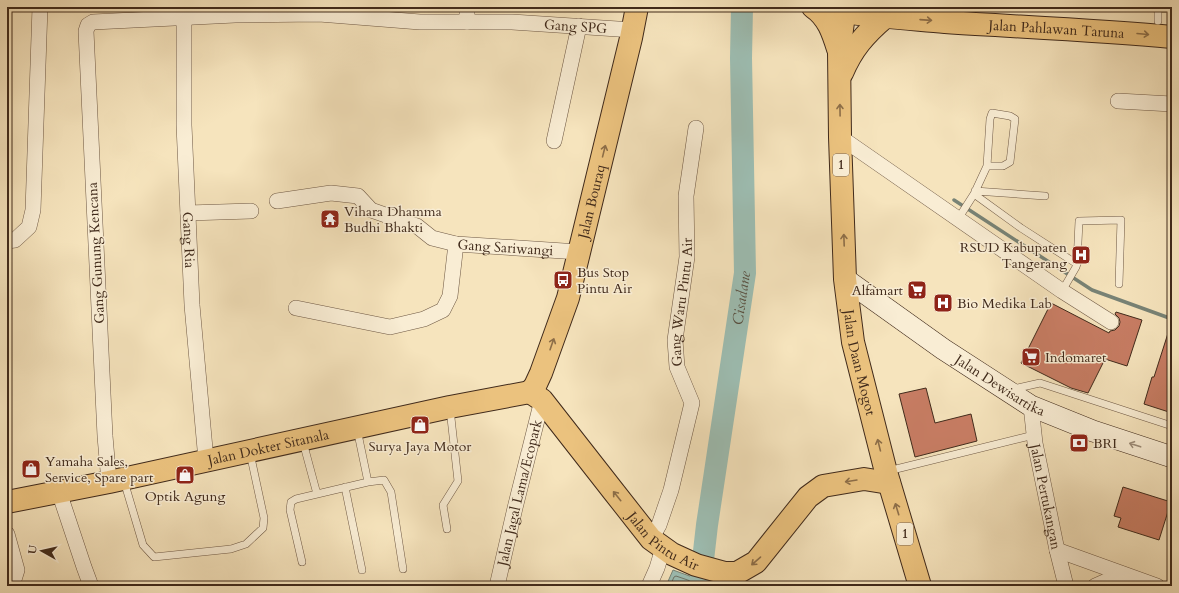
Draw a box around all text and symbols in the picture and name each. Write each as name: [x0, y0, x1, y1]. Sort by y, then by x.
street label: Gang SPG: [543, 15, 608, 38]
street label: Jalan Pahlawan Taruna: [986, 15, 1125, 43]
one-way arrow: [919, 17, 932, 24]
one-way arrow: [1136, 31, 1149, 38]
one-way arrow: [836, 104, 844, 117]
one-way arrow: [601, 145, 608, 158]
road number: 1: [833, 154, 849, 176]
street label: Jalan Bouraq: [573, 162, 610, 243]
street label: Gang Gunung Kencana: [83, 182, 109, 324]
place label: Vihara Dhamma Budhi Bhakti: [344, 202, 442, 237]
temple icon: Vihara Dhamma Budhi Bhakti: [319, 208, 341, 230]
street label: Gang Ria: [178, 211, 200, 269]
one-way arrow: [840, 234, 847, 247]
street label: Gang Sariwangi: [457, 235, 554, 260]
street label: Gang Waru Pintu Air: [665, 237, 696, 367]
place label: RSUD Kabupaten Tangerang: [960, 238, 1067, 273]
hospital icon: RSUD Kabupaten Tangerang: [1070, 244, 1092, 266]
place label: Bus Stop Pintu Air: [577, 263, 633, 298]
bus stop icon: Bus Stop Pintu Air: [552, 269, 574, 291]
water label: Cisadane: [727, 269, 755, 326]
supermarket icon: Alfamart: [906, 279, 928, 301]
place label: Alfamart: [852, 281, 904, 300]
hospital icon: Bio Medika Lab: [932, 292, 954, 314]
place label: Bio Medika Lab: [957, 294, 1052, 313]
street label: Jalan Daan Mogot: [839, 306, 881, 418]
one-way arrow: [548, 338, 556, 350]
supermarket icon: Indomaret: [1020, 346, 1042, 368]
place label: Indomaret: [1045, 348, 1107, 367]
street label: Jalan Dewisartika: [950, 349, 1048, 420]
shop icon: Surya Jaya Motor: [409, 414, 431, 436]
street label: Jalan Jagal Lama/Ecopark: [492, 417, 546, 570]
street label: Jalan Dokter Sitanala: [204, 424, 331, 470]
bank icon: BRI: [1068, 432, 1090, 454]
place label: BRI: [1093, 434, 1117, 453]
place label: Surya Jaya Motor: [369, 437, 472, 456]
one-way arrow: [875, 439, 882, 452]
street label: Jalan Pertukangan: [1026, 440, 1066, 551]
one-way arrow: [1129, 441, 1142, 448]
place label: Yamaha Sales, Service, Spare part: [45, 452, 154, 487]
shop icon: Yamaha Sales, Service, Spare part: [20, 458, 42, 480]
shop icon: Optik Agung: [174, 464, 196, 486]
one-way arrow: [844, 477, 857, 485]
place label: Optik Agung: [145, 487, 225, 506]
one-way arrow: [612, 490, 621, 501]
one-way arrow: [893, 502, 900, 515]
street label: Jalan Pintu Air: [622, 506, 703, 575]
road number: 1: [897, 523, 913, 545]
north arrow: [22, 531, 62, 571]
text: U: [25, 544, 41, 555]
one-way arrow: [750, 557, 761, 566]

